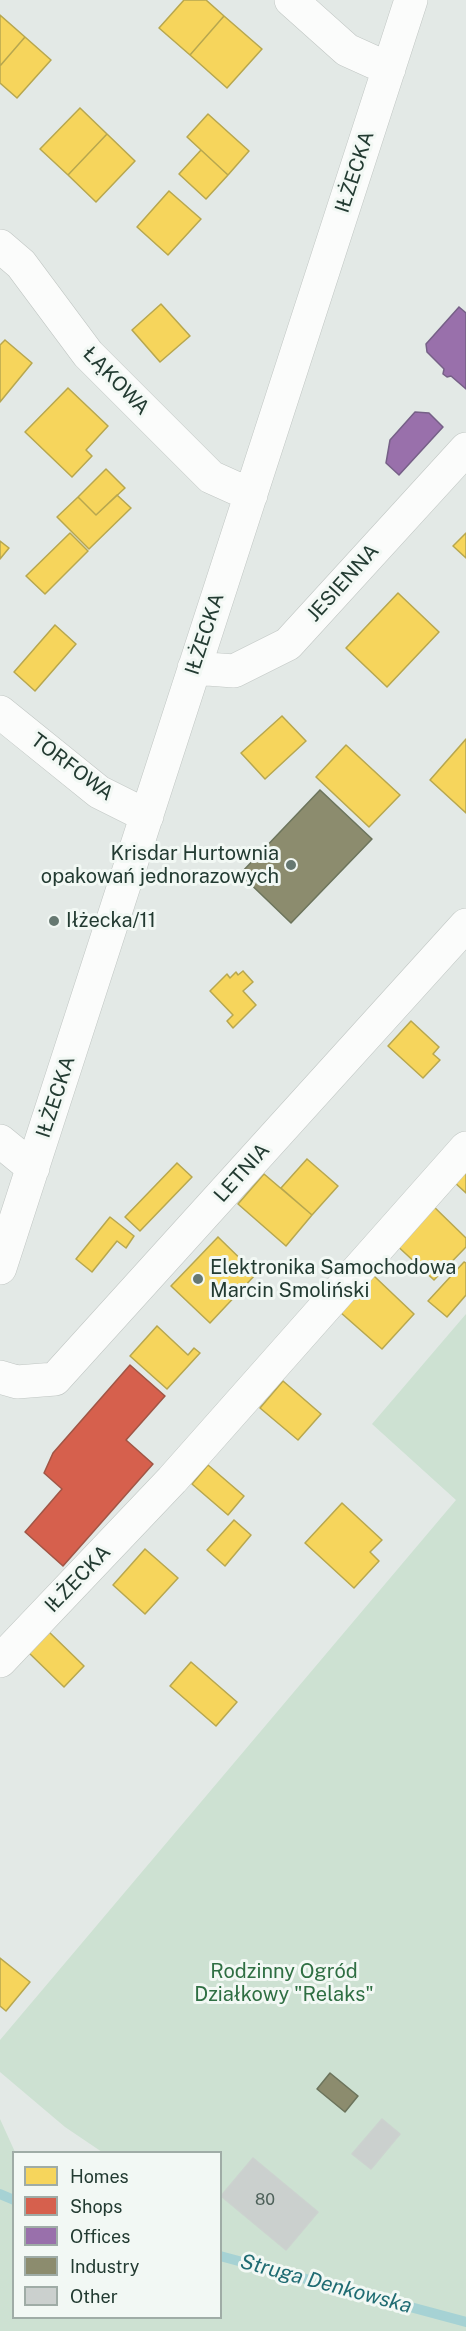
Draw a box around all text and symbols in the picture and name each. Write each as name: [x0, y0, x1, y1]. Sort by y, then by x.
street label: IŁŻECKA: [331, 128, 379, 216]
street label: ŁĄKOWA: [78, 342, 154, 420]
street label: JESIENNA: [302, 539, 384, 627]
street label: IŁŻECKA: [181, 590, 229, 678]
street label: TORFOWA: [26, 728, 118, 806]
place label: Krisdar Hurtownia opakowań jednorazowych: [41, 842, 279, 889]
marker: Krisdar Hurtownia opakowań jednorazowych: [284, 858, 298, 872]
place label: Iłżecka/11: [66, 909, 156, 933]
marker: Iłżecka/11: [47, 914, 61, 928]
street label: IŁŻECKA: [32, 1053, 80, 1141]
street label: LETNIA: [209, 1139, 275, 1207]
place label: Elektronika Samochodowa Marcin Smoliński: [210, 1256, 456, 1303]
marker: Elektronika Samochodowa Marcin Smoliński: [191, 1272, 205, 1286]
street label: IŁŻECKA: [40, 1540, 116, 1618]
park label: Rodzinny Ogród Działkowy "Relaks": [194, 1960, 374, 2007]
legend: [12, 2151, 222, 2319]
text: Homes: [70, 2166, 129, 2187]
house number: 80: [255, 2190, 275, 2210]
text: Shops: [70, 2196, 122, 2217]
text: Offices: [70, 2226, 130, 2247]
water label: Struga Denkowska: [237, 2249, 415, 2319]
text: Industry: [70, 2256, 139, 2277]
text: Other: [70, 2286, 118, 2307]

